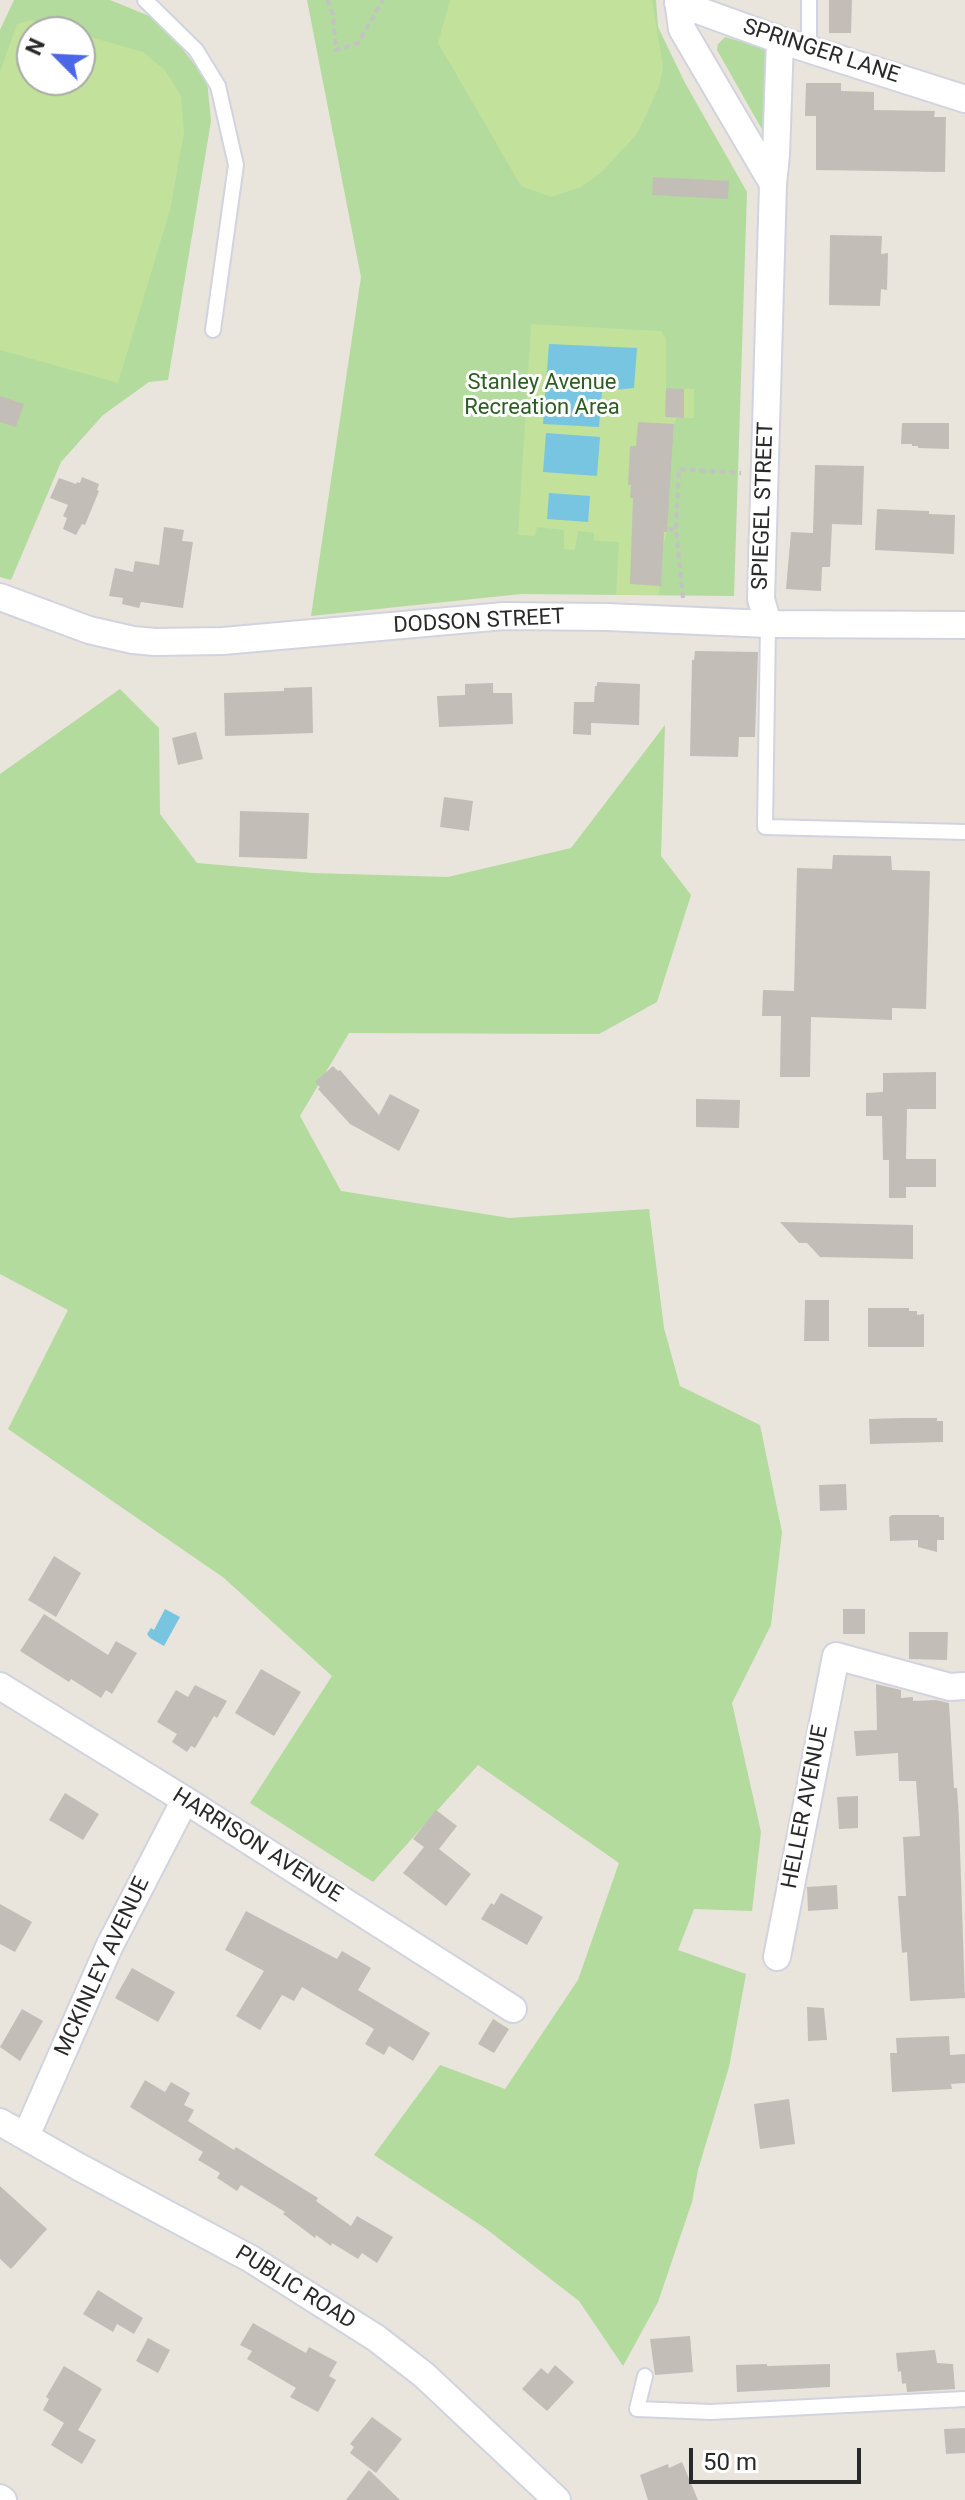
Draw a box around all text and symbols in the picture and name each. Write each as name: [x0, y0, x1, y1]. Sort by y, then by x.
street label: SPRINGER LANE: [739, 14, 903, 90]
north arrow: [16, 16, 96, 96]
text: N: [21, 35, 50, 59]
park label: Stanley Avenue Recreation Area: [464, 370, 620, 422]
street label: SPIEGEL STREET: [748, 421, 780, 591]
street label: DODSON STREET: [393, 604, 565, 640]
street label: HELLER AVENUE: [777, 1723, 835, 1891]
street label: HARRISON AVENUE: [167, 1783, 347, 1909]
street label: MCKINLEY AVENUE: [50, 1873, 156, 2061]
street label: PUBLIC ROAD: [230, 2241, 360, 2335]
scale bar: [693, 2432, 865, 2482]
text: 50 m: [703, 2448, 757, 2476]

